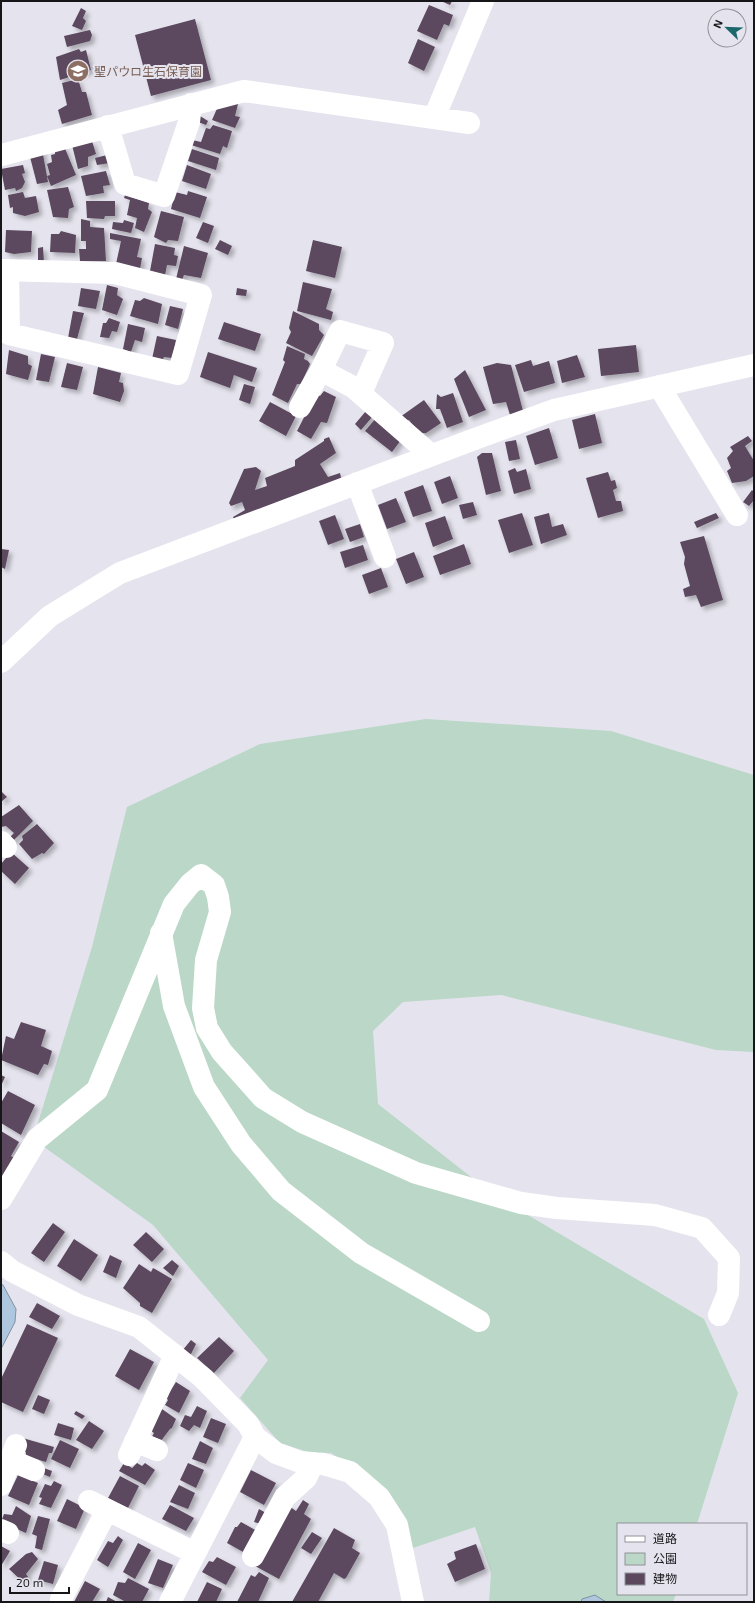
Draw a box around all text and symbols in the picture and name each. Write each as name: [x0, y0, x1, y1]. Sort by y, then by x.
north arrow: [707, 8, 747, 48]
text: N: [710, 18, 725, 30]
school or university icon: 聖パウロ生石保育園: [65, 58, 91, 84]
place label: 聖パウロ生石保育園: [94, 64, 202, 78]
legend: [617, 1523, 747, 1595]
text: 道路: [653, 1531, 677, 1545]
text: 公園: [653, 1551, 677, 1565]
scale bar: [10, 1569, 69, 1595]
text: 建物: [653, 1571, 677, 1585]
text: 20 m: [16, 1575, 43, 1589]

